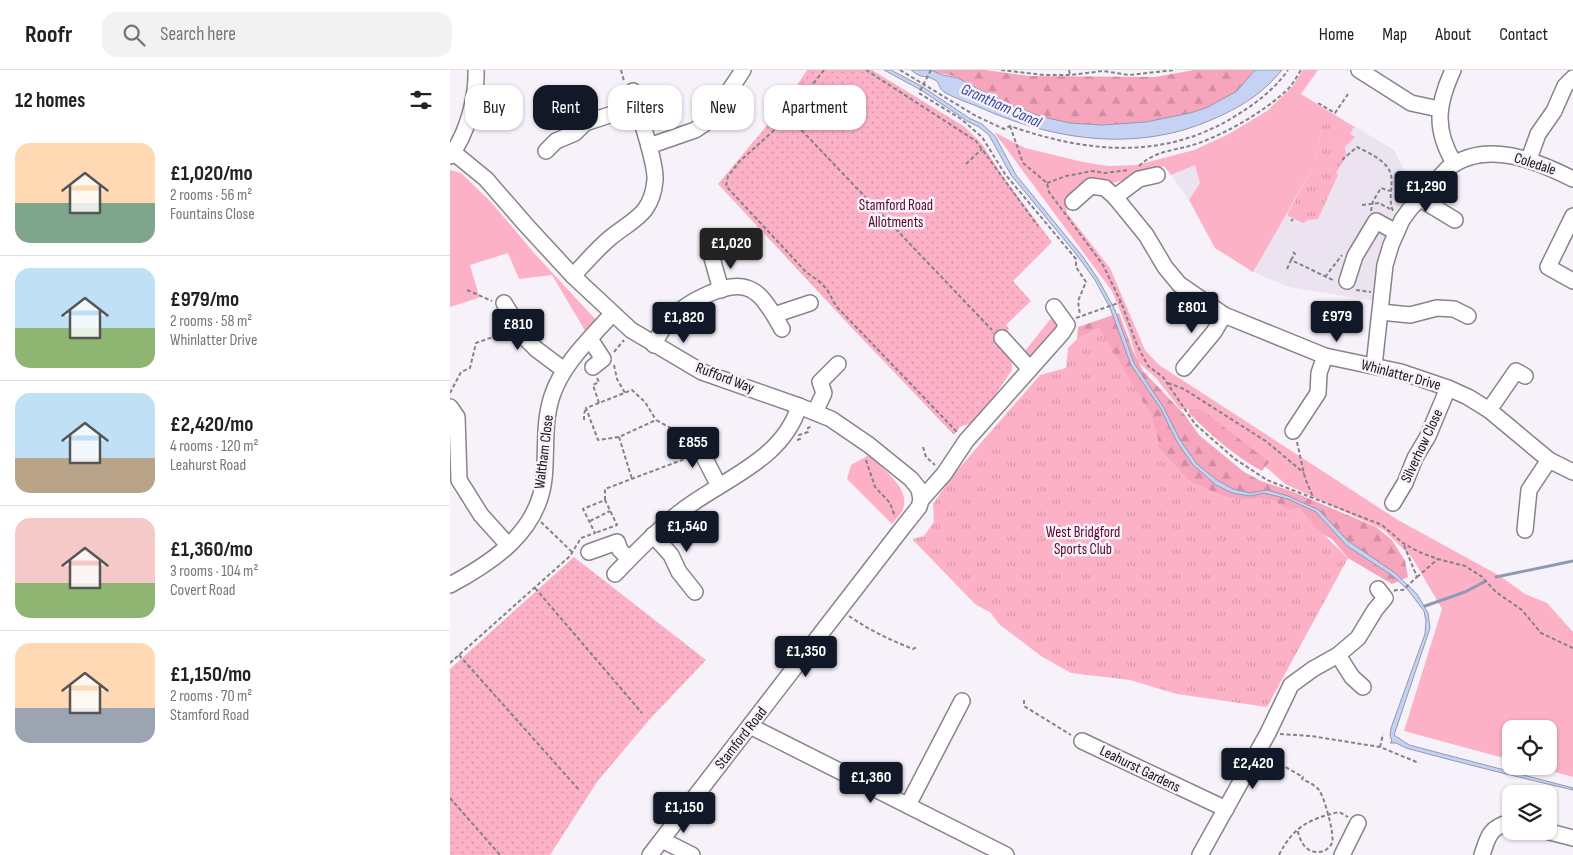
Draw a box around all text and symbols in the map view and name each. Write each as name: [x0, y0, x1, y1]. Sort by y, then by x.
search box: [102, 12, 452, 57]
text: Roofr: [25, 20, 72, 49]
icon: search: [120, 21, 148, 49]
text: Search here: [160, 23, 236, 46]
text: Home: [1319, 24, 1354, 45]
text: Map: [1382, 24, 1407, 45]
text: About: [1435, 24, 1471, 45]
text: Contact: [1499, 24, 1548, 45]
water label: Grantham Canal: [958, 80, 1045, 133]
chip: Buy: [465, 85, 523, 130]
chip: Rent: [533, 85, 598, 130]
chip: Filters: [608, 85, 682, 130]
chip: New: [692, 85, 754, 130]
chip: Apartment: [764, 85, 866, 130]
icon: filters: [407, 86, 435, 114]
text: 12 homes: [15, 88, 85, 113]
street label: Coledale: [1512, 148, 1558, 180]
text: £1,020/mo: [170, 161, 253, 186]
icon: home: [55, 163, 115, 223]
pin: £1,290: [1385, 170, 1467, 213]
text: £1,290: [1406, 177, 1446, 196]
text: 2 rooms · 56 m²: [170, 186, 252, 205]
park label: Stamford Road Allotments: [859, 196, 933, 232]
text: Fountains Close: [170, 205, 255, 224]
pin: £1,020: [690, 228, 772, 270]
text: £1,020: [711, 234, 751, 253]
text: £979/mo: [170, 287, 239, 312]
icon: home: [55, 288, 115, 348]
pin: £801: [1162, 292, 1222, 334]
text: £801: [1177, 298, 1207, 317]
pin: £979: [1307, 300, 1367, 343]
pin: £1,820: [643, 302, 725, 344]
text: £979: [1322, 307, 1352, 326]
pin: £810: [488, 308, 548, 351]
text: £1,820: [664, 308, 704, 327]
text: 2 rooms · 58 m²: [170, 312, 252, 331]
text: £810: [503, 315, 533, 334]
text: Whinlatter Drive: [170, 331, 257, 350]
street label: Whinlatter Drive: [1359, 355, 1443, 395]
street label: Rufford Way: [693, 358, 757, 398]
street label: Silverhow Close: [1397, 406, 1447, 486]
text: £2,420/mo: [170, 412, 253, 437]
icon: home: [55, 413, 115, 473]
street label: Waltham Close: [530, 414, 558, 490]
pin: £855: [663, 426, 723, 469]
text: £855: [678, 433, 708, 452]
text: 4 rooms · 120 m²: [170, 437, 258, 456]
text: Leahurst Road: [170, 456, 246, 475]
pin: £1,540: [646, 510, 728, 553]
text: £1,540: [667, 517, 707, 536]
park label: West Bridgford Sports Club: [1046, 523, 1120, 559]
text: £1,360/mo: [170, 537, 253, 562]
icon: home: [55, 538, 115, 598]
text: 3 rooms · 104 m²: [170, 562, 258, 581]
text: Covert Road: [170, 581, 236, 600]
pin: £1,350: [765, 636, 847, 678]
text: £1,350: [786, 642, 826, 661]
text: £1,150/mo: [170, 662, 251, 687]
icon: home: [55, 663, 115, 723]
text: 2 rooms · 70 m²: [170, 687, 252, 706]
street label: Stamford Road: [711, 703, 771, 773]
text: Stamford Road: [170, 706, 249, 725]
map controls: [1502, 720, 1557, 840]
button: locate: [1502, 720, 1557, 775]
street label: Leahurst Gardens: [1096, 741, 1184, 797]
pin: £2,420: [1212, 748, 1294, 790]
text: £2,420: [1232, 754, 1274, 773]
pin: £1,360: [830, 762, 912, 804]
text: £1,360: [851, 768, 891, 787]
button: layers: [1502, 785, 1557, 840]
pin: £1,150: [643, 792, 725, 834]
text: £1,150: [664, 798, 704, 817]

